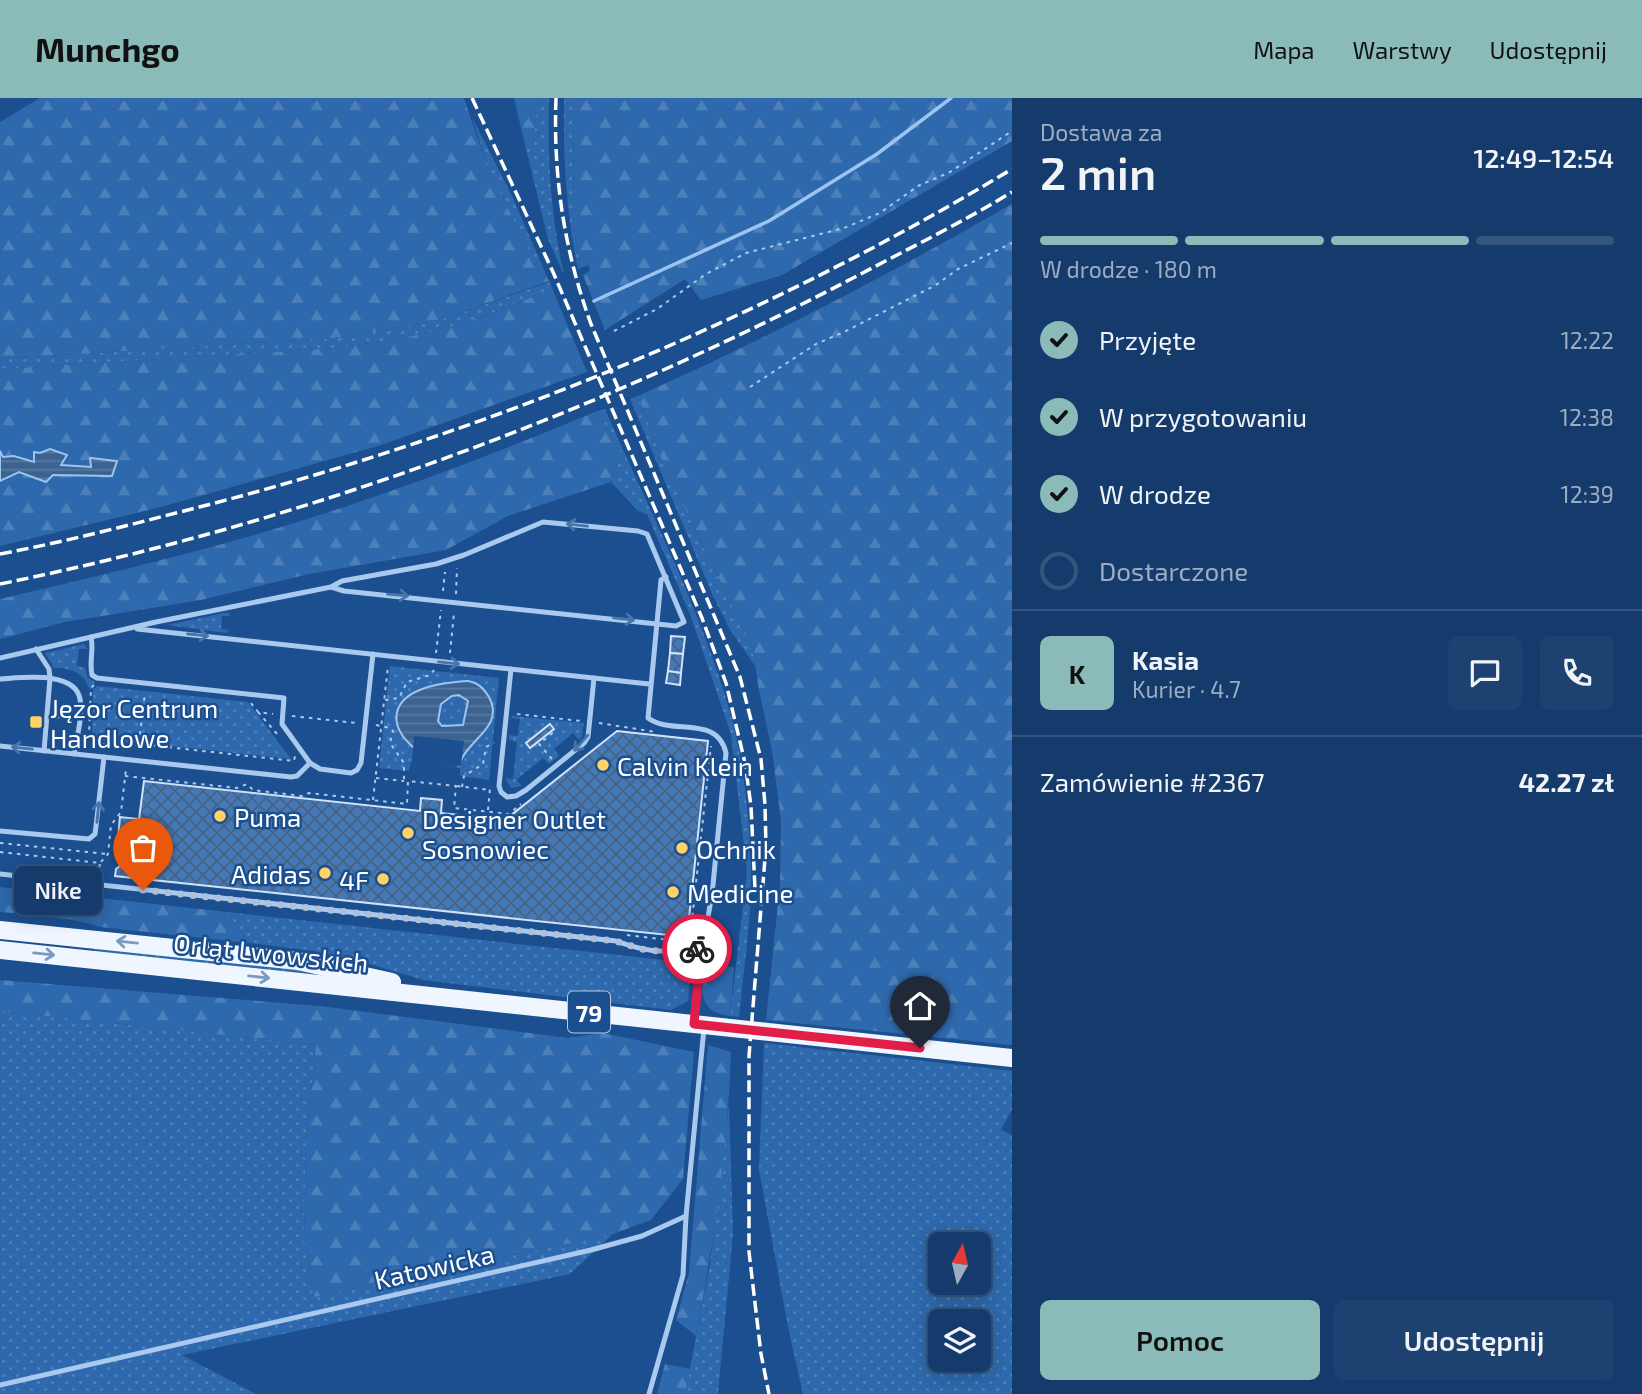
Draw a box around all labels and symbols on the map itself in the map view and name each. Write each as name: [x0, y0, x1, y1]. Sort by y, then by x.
one-way arrow: [566, 518, 589, 531]
one-way arrow: [386, 589, 409, 602]
one-way arrow: [613, 613, 635, 626]
one-way arrow: [186, 629, 209, 642]
one-way arrow: [437, 656, 459, 669]
place label: Jęzor Centrum Handlowe: [50, 692, 218, 753]
marker: Jęzor Centrum Handlowe: [28, 714, 44, 730]
one-way arrow: [573, 734, 589, 752]
one-way arrow: [11, 742, 34, 755]
place label: Calvin Klein: [617, 750, 753, 781]
marker: Calvin Klein: [595, 757, 611, 773]
one-way arrow: [92, 801, 105, 824]
place label: Puma: [234, 801, 301, 832]
place label: Designer Outlet Sosnowiec: [422, 803, 606, 864]
marker: Puma: [212, 808, 228, 824]
pin: [113, 818, 173, 890]
marker: Designer Outlet Sosnowiec: [400, 825, 416, 841]
place label: Ochnik: [696, 833, 776, 864]
marker: Ochnik: [674, 840, 690, 856]
place label: Adidas: [231, 858, 311, 889]
place label: 4F: [339, 864, 369, 895]
marker: Adidas: [317, 865, 333, 881]
callout: Nike: [13, 866, 101, 914]
marker: 4F: [375, 871, 391, 887]
place label: Medicine: [687, 877, 793, 908]
marker: Medicine: [665, 884, 681, 900]
courier: [662, 914, 732, 984]
street label: Orląt Lwowskich: [172, 926, 370, 978]
one-way arrow: [117, 935, 139, 948]
one-way arrow: [32, 947, 55, 960]
one-way arrow: [247, 971, 270, 984]
pin: [890, 976, 950, 1048]
road number: 79: [568, 992, 610, 1032]
north arrow: [928, 1232, 990, 1295]
street label: Katowicka: [371, 1237, 497, 1295]

